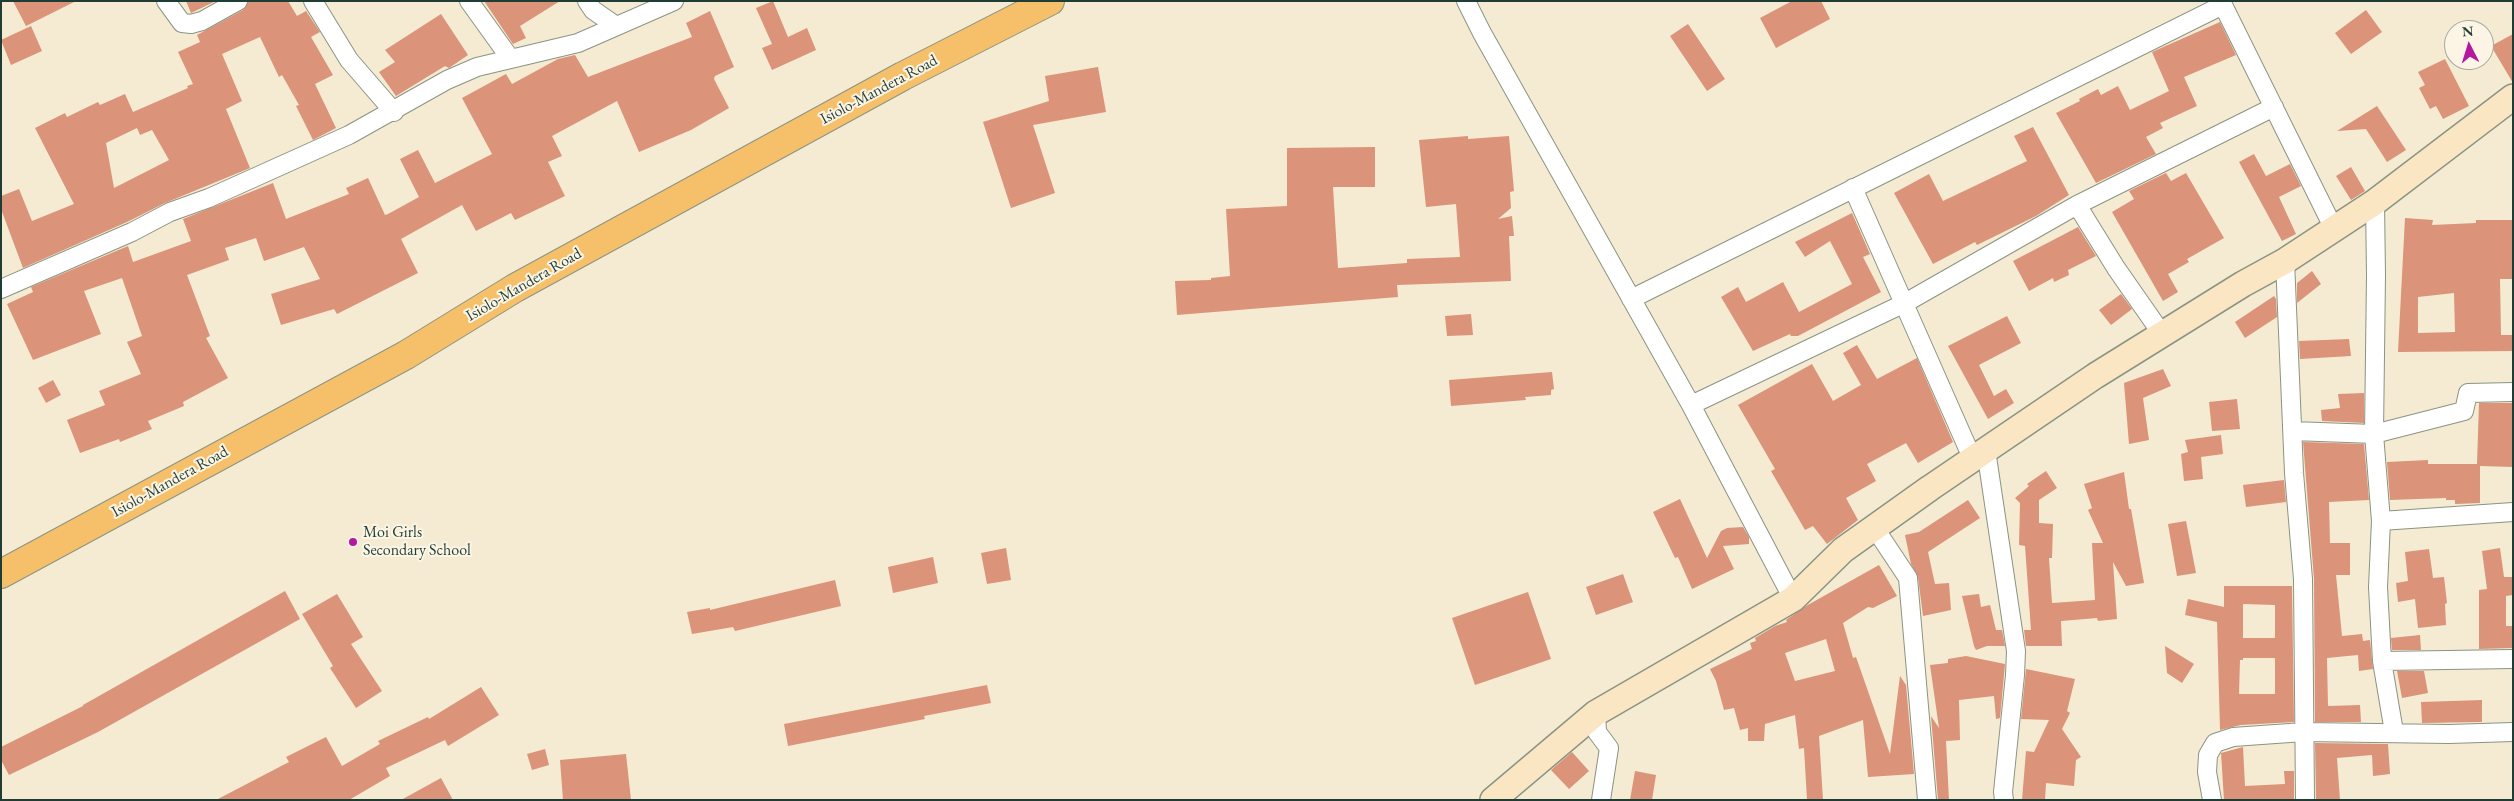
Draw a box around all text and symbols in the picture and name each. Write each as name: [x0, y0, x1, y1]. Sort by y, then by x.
north arrow: [2444, 20, 2494, 70]
text: N: [2461, 22, 2474, 41]
street label: Isiolo-Mandera Road: [817, 51, 941, 129]
street label: Isiolo-Mandera Road: [463, 244, 585, 326]
street label: Isiolo-Mandera Road: [108, 442, 232, 522]
place label: Moi Girls Secondary School: [363, 523, 471, 561]
marker: Moi Girls Secondary School: [347, 536, 359, 548]

